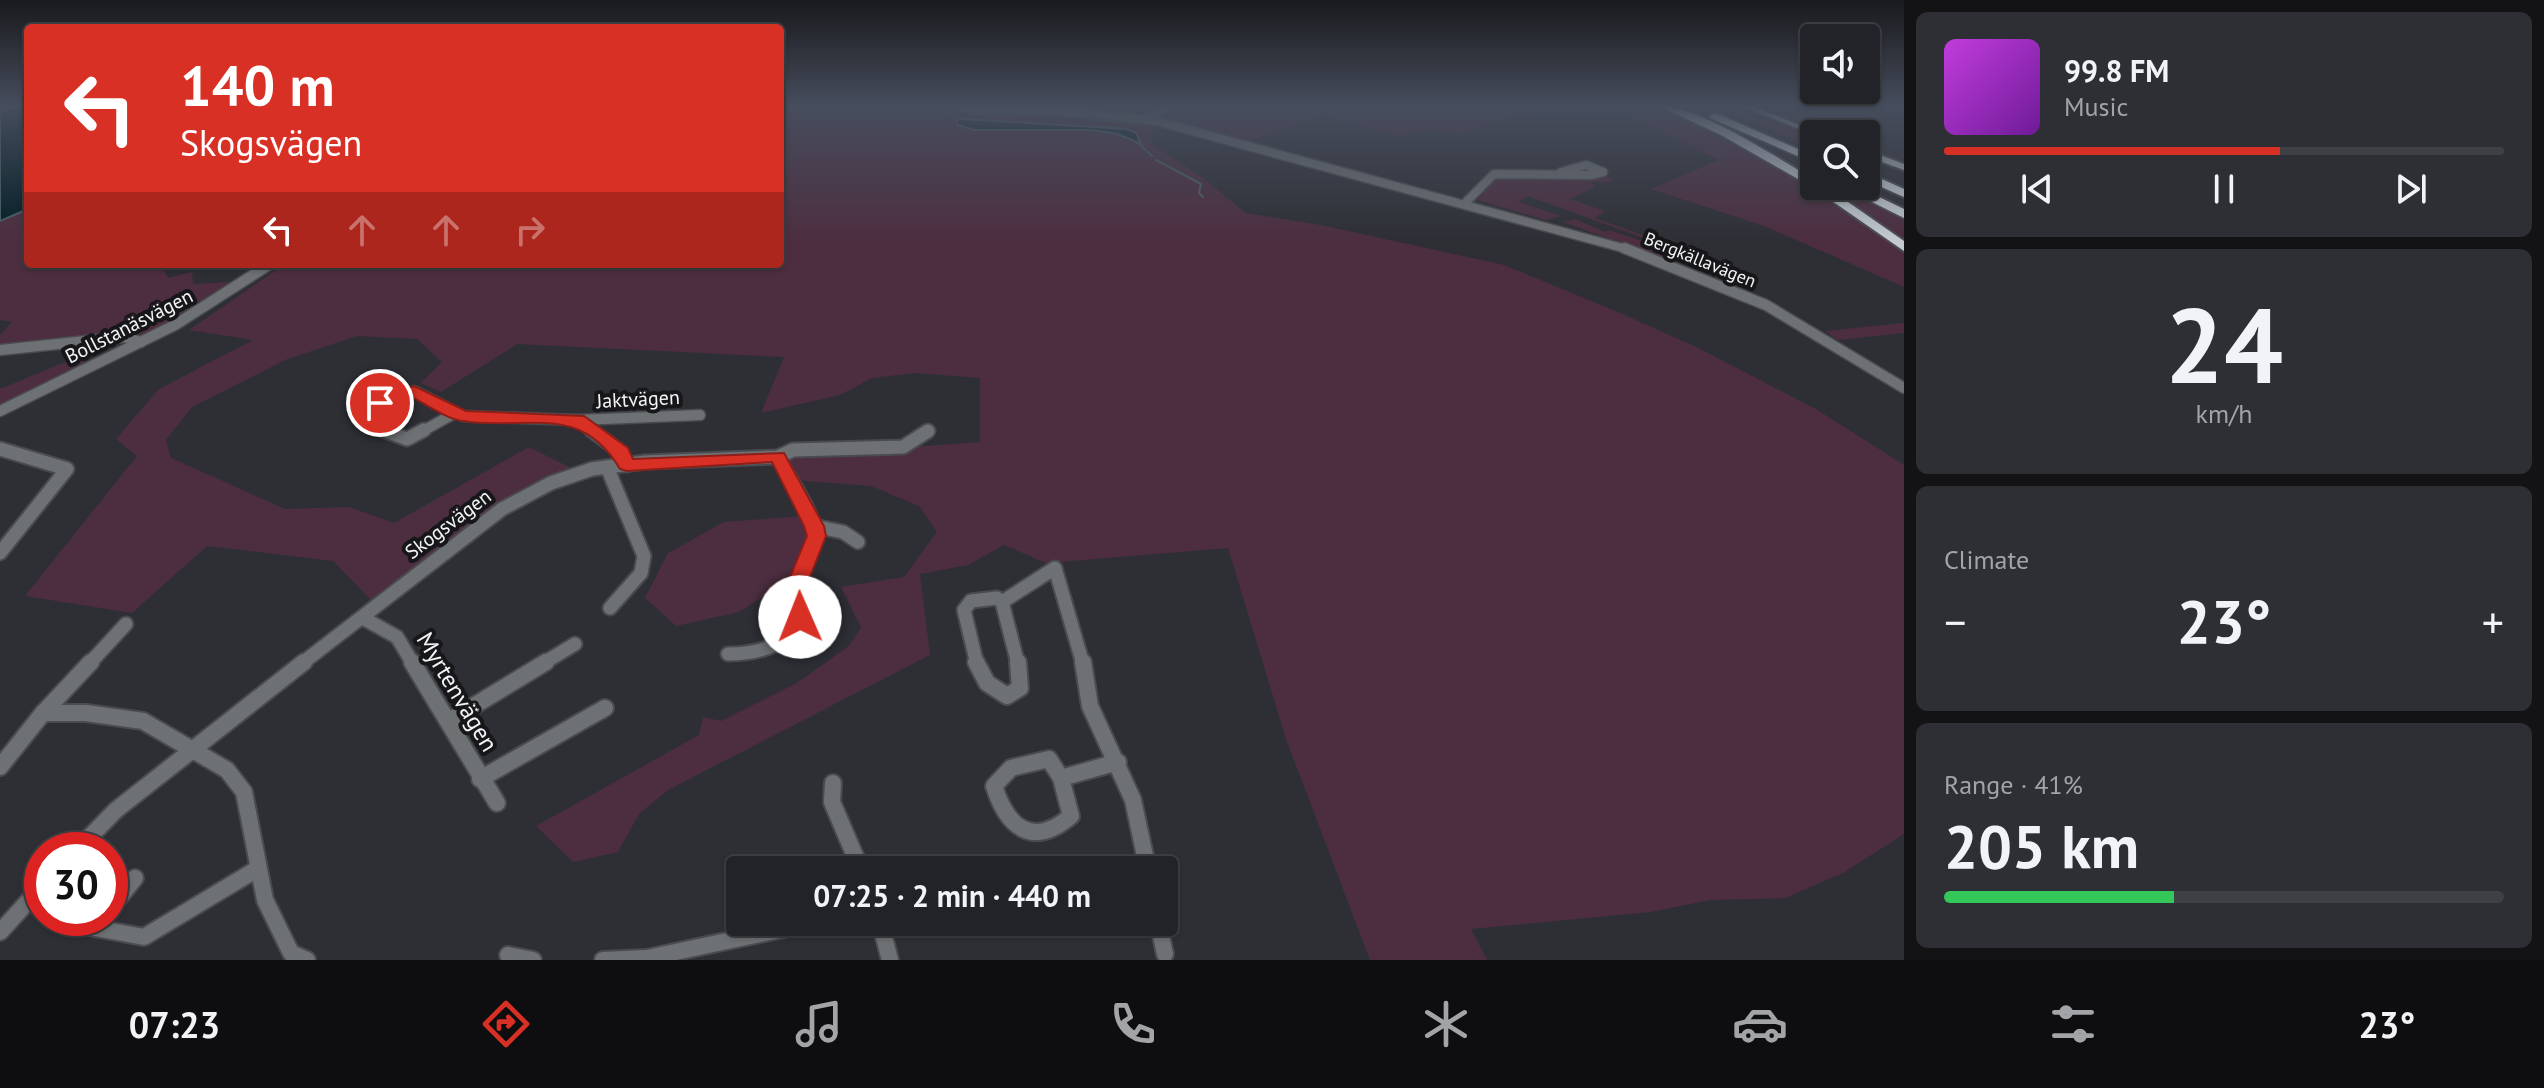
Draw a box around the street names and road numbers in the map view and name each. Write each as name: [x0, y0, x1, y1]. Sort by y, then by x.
street label: Bergkällavägen: [1641, 227, 1760, 292]
street label: Bollstanäsvägen: [61, 283, 197, 369]
street label: Jaktvägen: [595, 384, 680, 414]
street label: Skogsvägen: [400, 483, 496, 565]
street label: Myrtenvägen: [410, 626, 505, 757]

